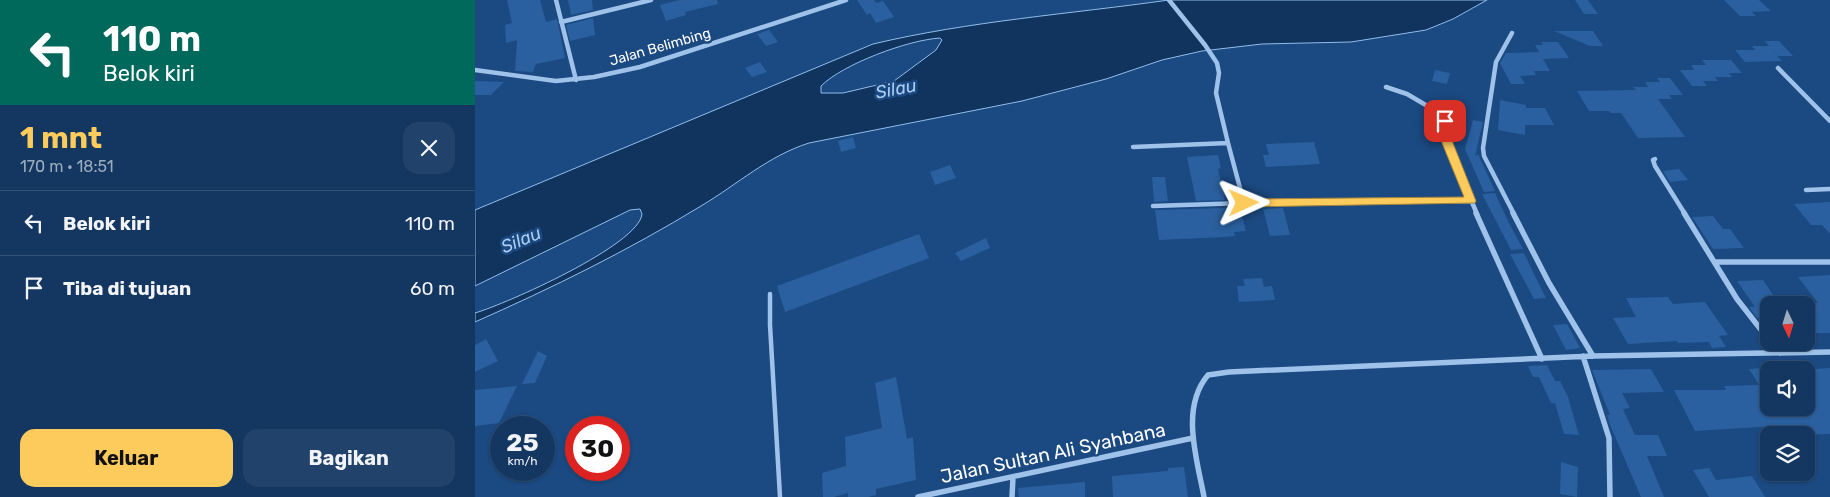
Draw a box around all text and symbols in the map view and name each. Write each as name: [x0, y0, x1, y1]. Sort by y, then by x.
text: 110 m: [103, 18, 201, 60]
icon: left: [20, 20, 85, 85]
street label: Jalan Belimbing: [607, 24, 713, 70]
text: Belok kiri: [103, 60, 195, 87]
water label: Silau: [874, 74, 919, 104]
pin: [1424, 100, 1466, 142]
icon: arrive: [1431, 107, 1459, 135]
text: 1 mnt: [20, 120, 102, 156]
button: close: [403, 122, 455, 174]
text: 170 m · 18:51: [20, 157, 114, 176]
position arrow: [1217, 176, 1269, 228]
icon: left: [20, 209, 48, 237]
text: Belok kiri: [63, 212, 150, 235]
text: 110 m: [405, 212, 455, 235]
water label: Silau: [498, 222, 544, 258]
icon: arrive: [20, 274, 48, 302]
text: Tiba di tujuan: [63, 277, 191, 300]
text: 60 m: [410, 277, 455, 300]
north arrow: [1760, 296, 1815, 351]
map controls: [1760, 296, 1815, 481]
button: sound: [1760, 361, 1815, 416]
speed limit sign: 30: [565, 416, 630, 481]
street label: Jalan Sultan Ali Syahbana: [938, 418, 1168, 488]
button: layers: [1760, 426, 1815, 481]
text: 25: [506, 428, 539, 457]
button: Keluar: [20, 429, 233, 487]
button: Bagikan: [243, 429, 455, 487]
text: km/h: [508, 454, 537, 468]

